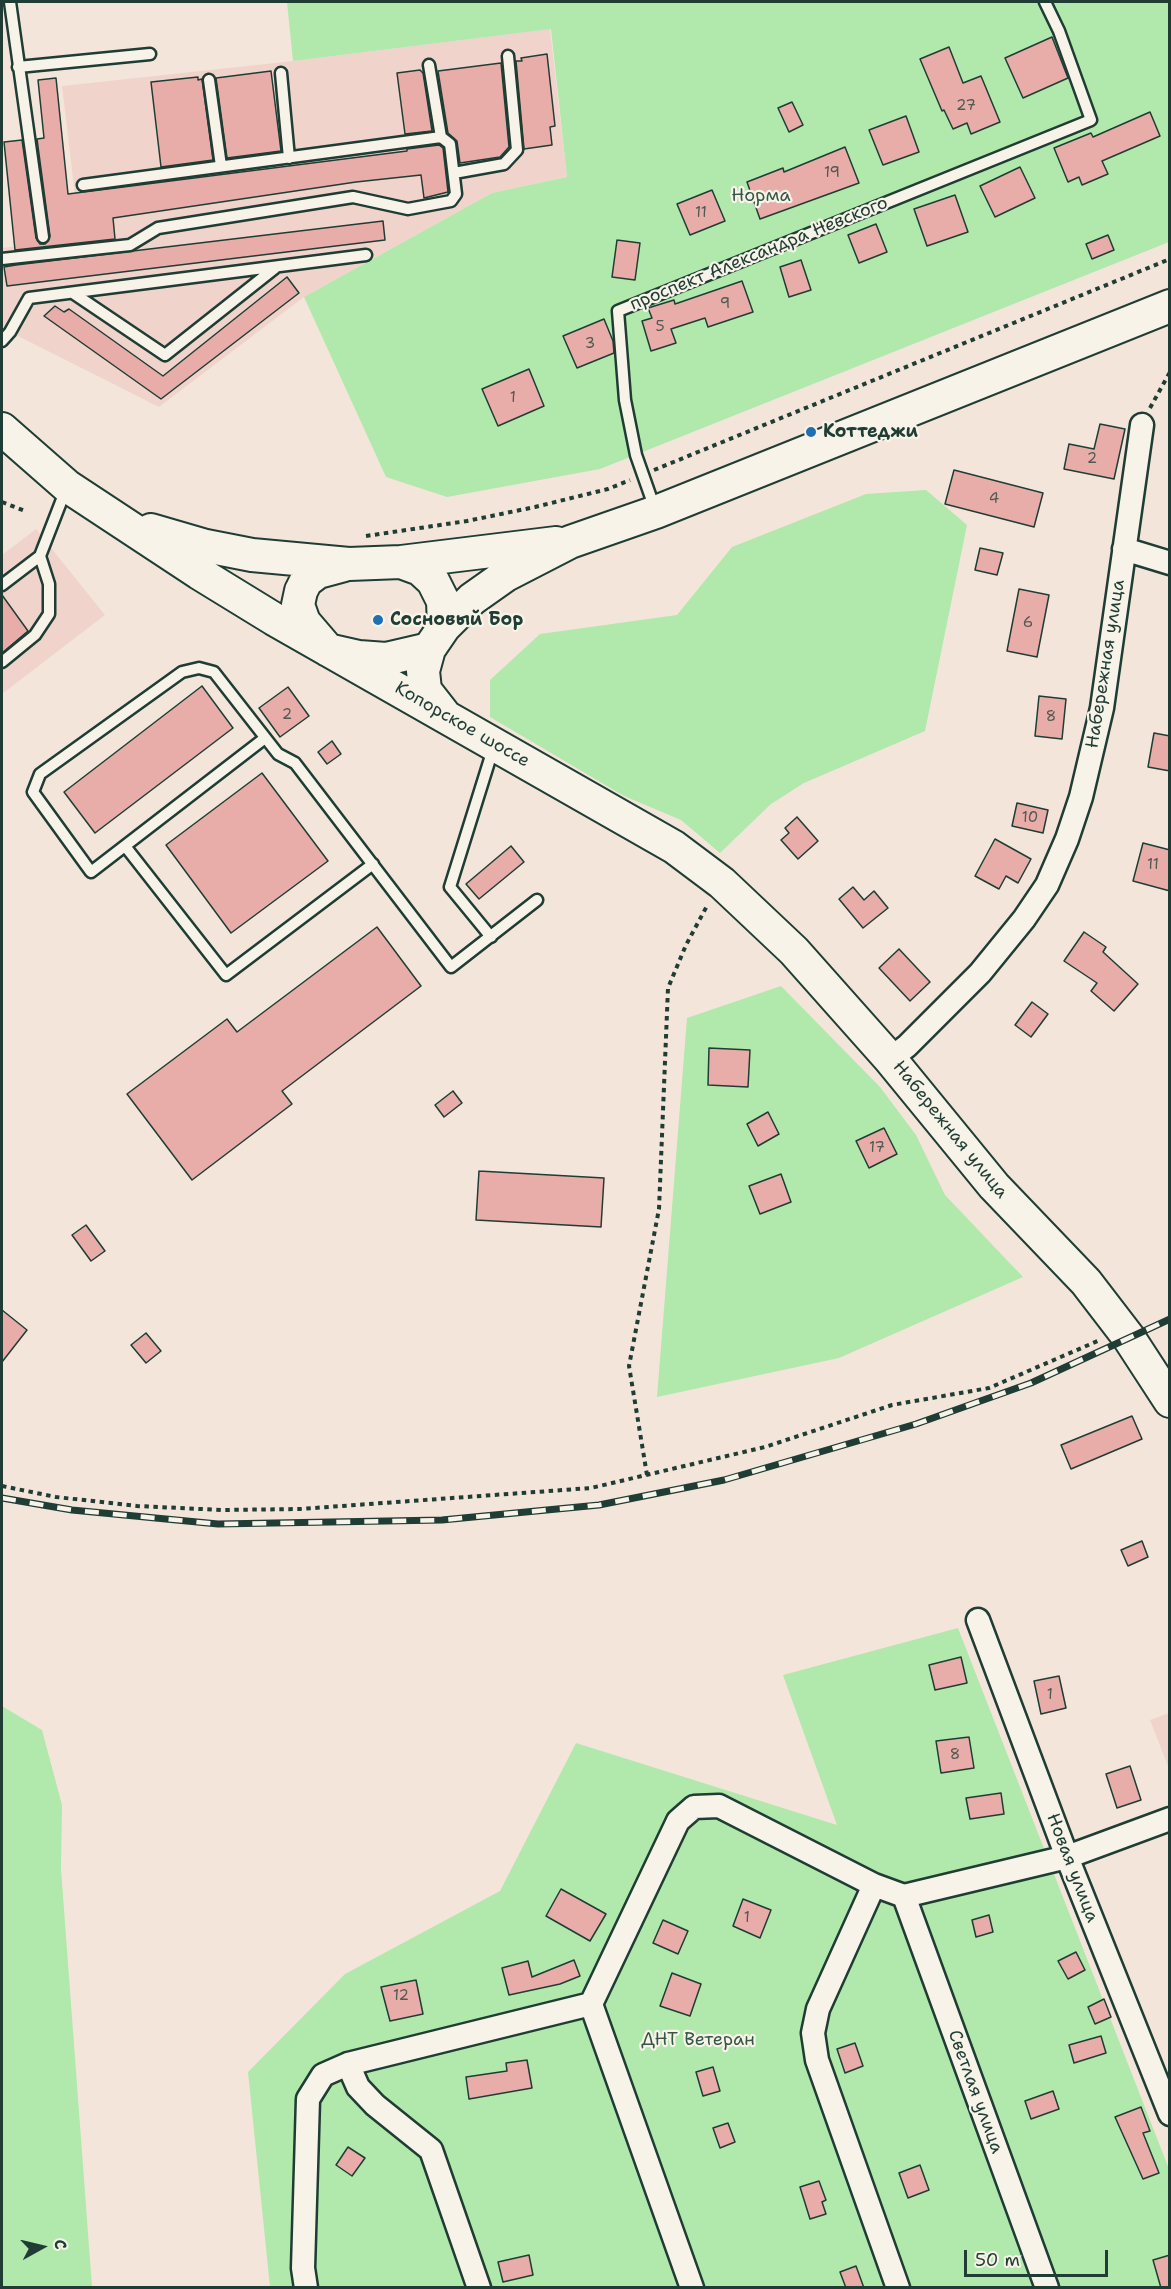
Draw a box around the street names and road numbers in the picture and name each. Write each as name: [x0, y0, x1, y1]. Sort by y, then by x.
street label: проспект Александра Невского: [627, 192, 891, 316]
street label: Набережная улица: [1082, 578, 1130, 750]
street label: Копорское шоссе: [391, 678, 533, 772]
street label: Набережная улица: [888, 1057, 1012, 1203]
street label: Новая улица: [1041, 1810, 1103, 1926]
street label: Светлая улица: [943, 2027, 1007, 2157]

